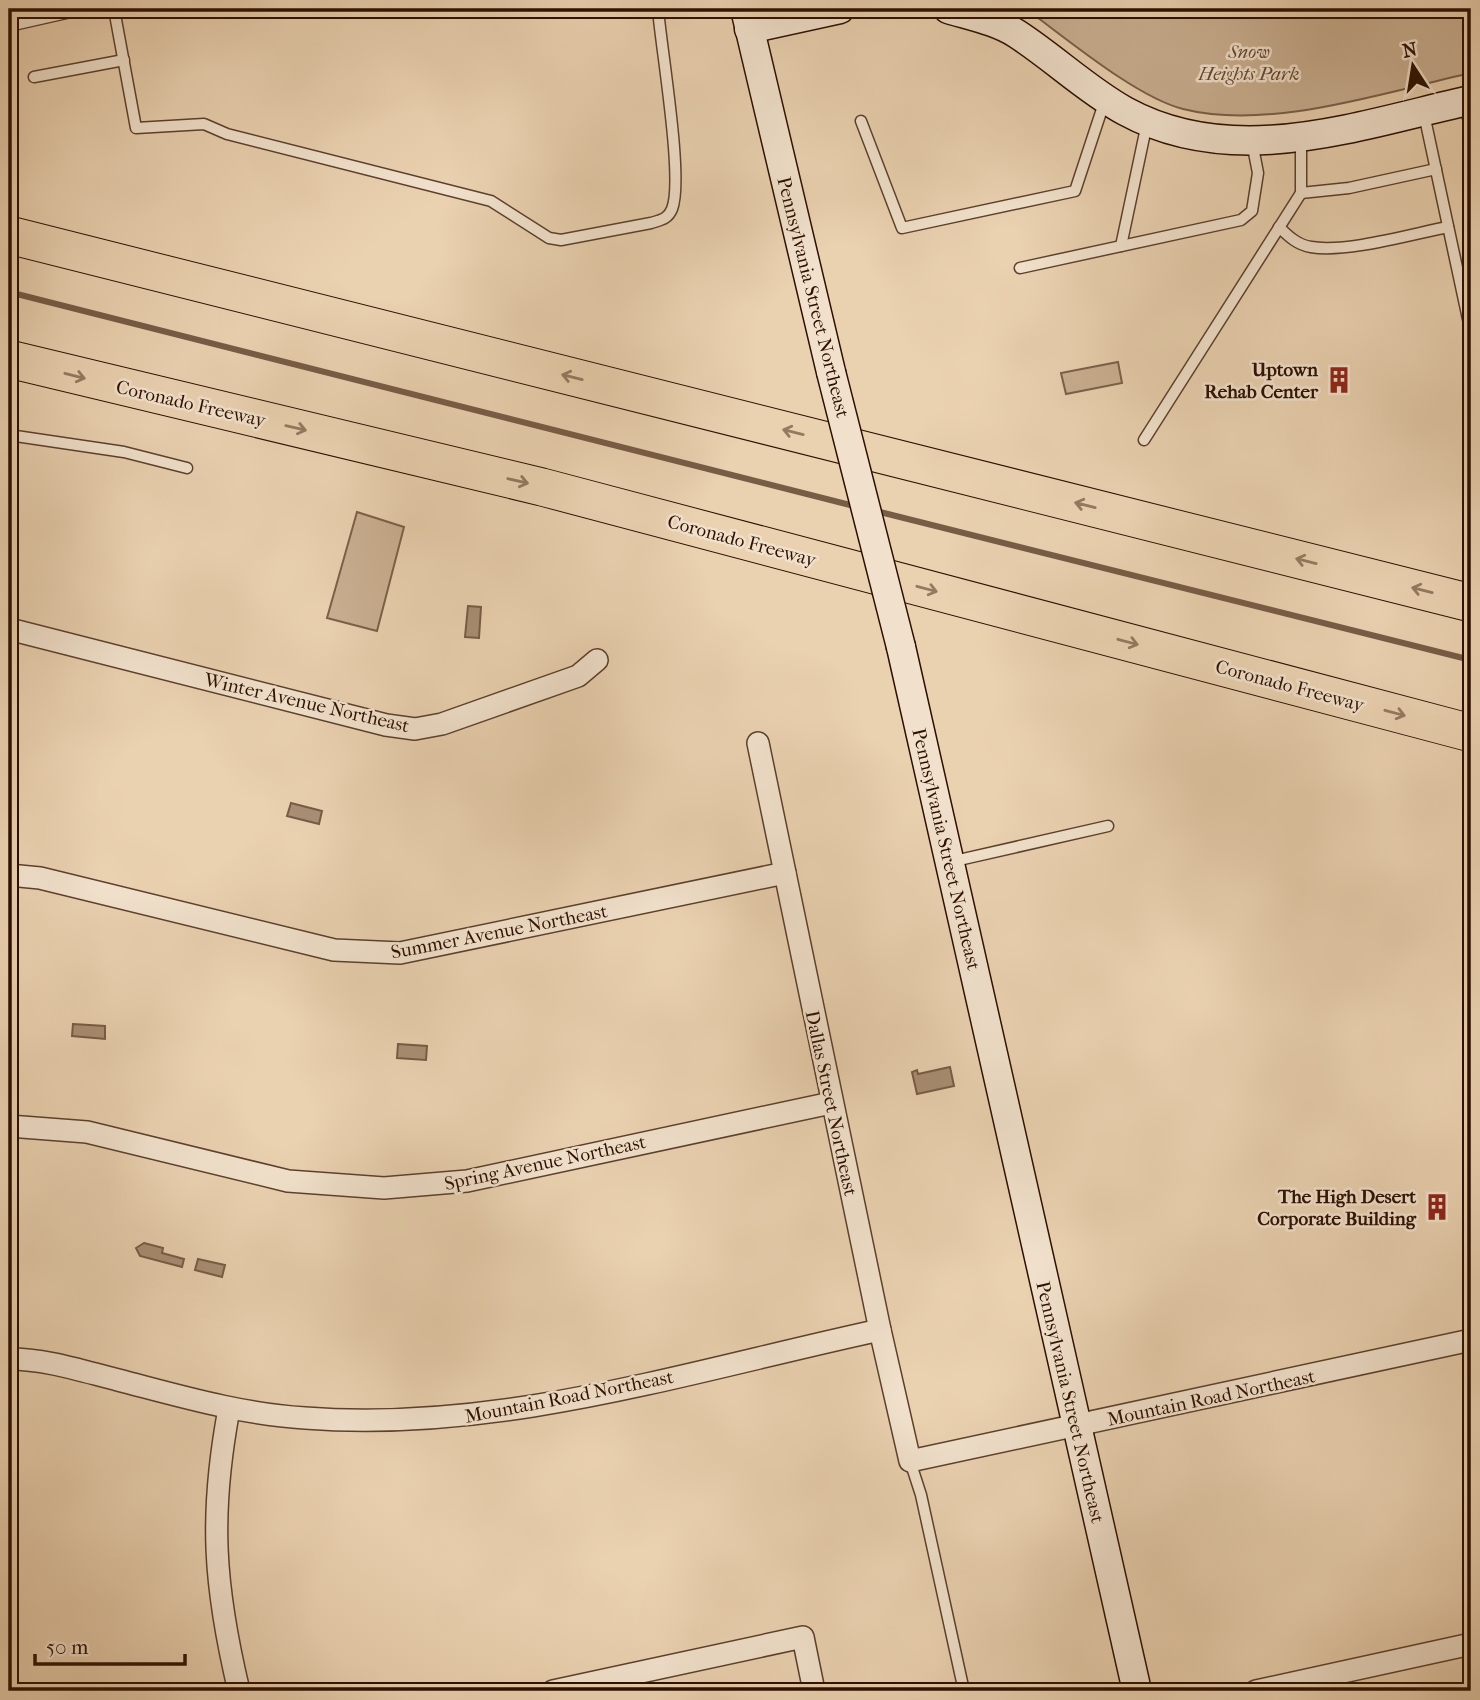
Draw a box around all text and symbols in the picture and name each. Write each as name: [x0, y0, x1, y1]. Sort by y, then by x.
north arrow: [1378, 32, 1448, 102]
text: N: [1400, 38, 1420, 63]
park label: Snow Heights Park: [1198, 41, 1299, 85]
street label: Pennsylvania Street Northeast: [772, 175, 854, 420]
place label: Uptown Rehab Center: [1204, 359, 1319, 403]
building icon: Uptown Rehab Center: [1324, 365, 1354, 395]
one-way arrow: [63, 370, 86, 383]
one-way arrow: [562, 370, 584, 383]
street label: Coronado Freeway: [114, 376, 269, 432]
one-way arrow: [284, 422, 307, 435]
one-way arrow: [782, 425, 805, 438]
one-way arrow: [506, 475, 528, 488]
one-way arrow: [1074, 498, 1097, 511]
street label: Coronado Freeway: [665, 511, 819, 572]
one-way arrow: [1295, 554, 1318, 567]
one-way arrow: [915, 583, 938, 596]
one-way arrow: [1411, 583, 1433, 596]
one-way arrow: [1116, 636, 1139, 649]
street label: Coronado Freeway: [1213, 656, 1367, 717]
street label: Winter Avenue Northeast: [201, 668, 412, 737]
one-way arrow: [1384, 707, 1406, 720]
street label: Pennsylvania Street Northeast: [907, 726, 985, 972]
street label: Summer Avenue Northeast: [389, 900, 610, 964]
street label: Dallas Street Northeast: [801, 1008, 861, 1198]
street label: Spring Avenue Northeast: [442, 1131, 648, 1195]
place label: The High Desert Corporate Building: [1257, 1186, 1417, 1230]
building icon: The High Desert Corporate Building: [1422, 1192, 1452, 1222]
street label: Pennsylvania Street Northeast: [1031, 1279, 1109, 1525]
street label: Mountain Road Northeast: [1105, 1365, 1317, 1431]
street label: Mountain Road Northeast: [463, 1366, 676, 1428]
scale bar: [35, 1623, 186, 1667]
text: 50 m: [46, 1635, 89, 1659]

